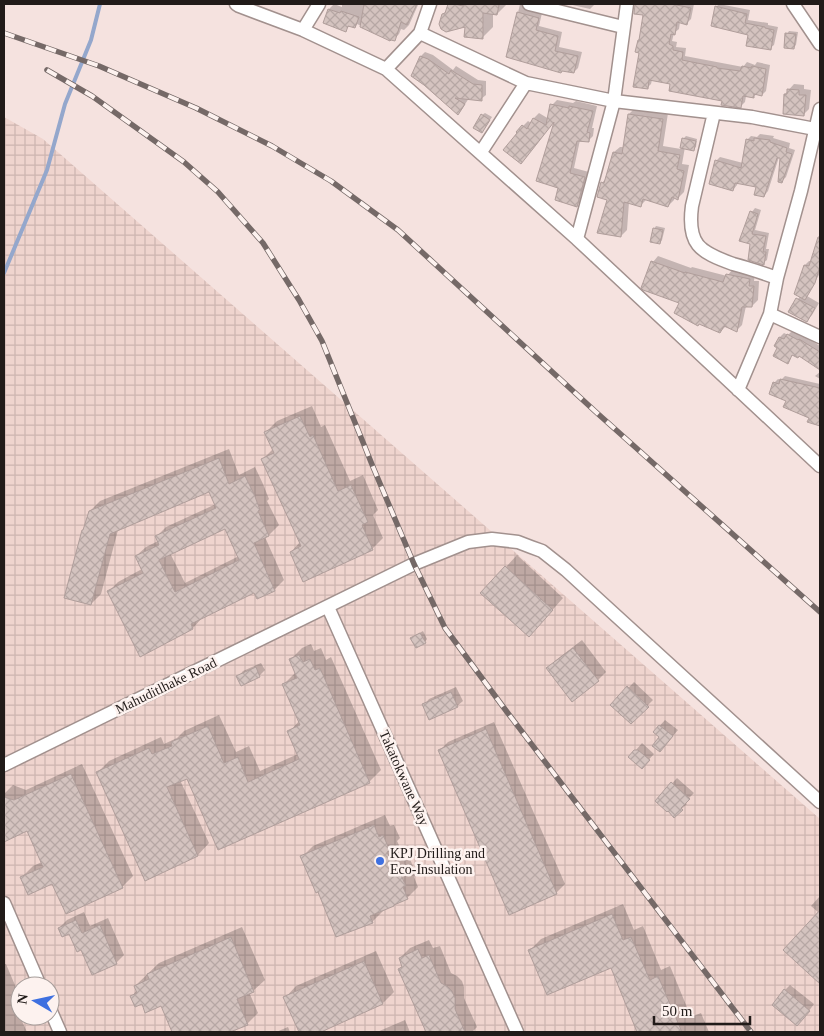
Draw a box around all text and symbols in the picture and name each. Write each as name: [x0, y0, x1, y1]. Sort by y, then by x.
street label: Mahuditlhake Road: [113, 655, 219, 717]
street label: Takatokwane Way: [376, 728, 432, 828]
place label: KPJ Drilling and Eco-Insulation: [390, 846, 485, 877]
marker: KPJ Drilling and Eco-Insulation: [374, 855, 386, 867]
north arrow: [10, 976, 60, 1026]
text: N: [14, 993, 31, 1005]
scale bar: [654, 994, 750, 1026]
text: 50 m: [662, 1003, 693, 1019]

